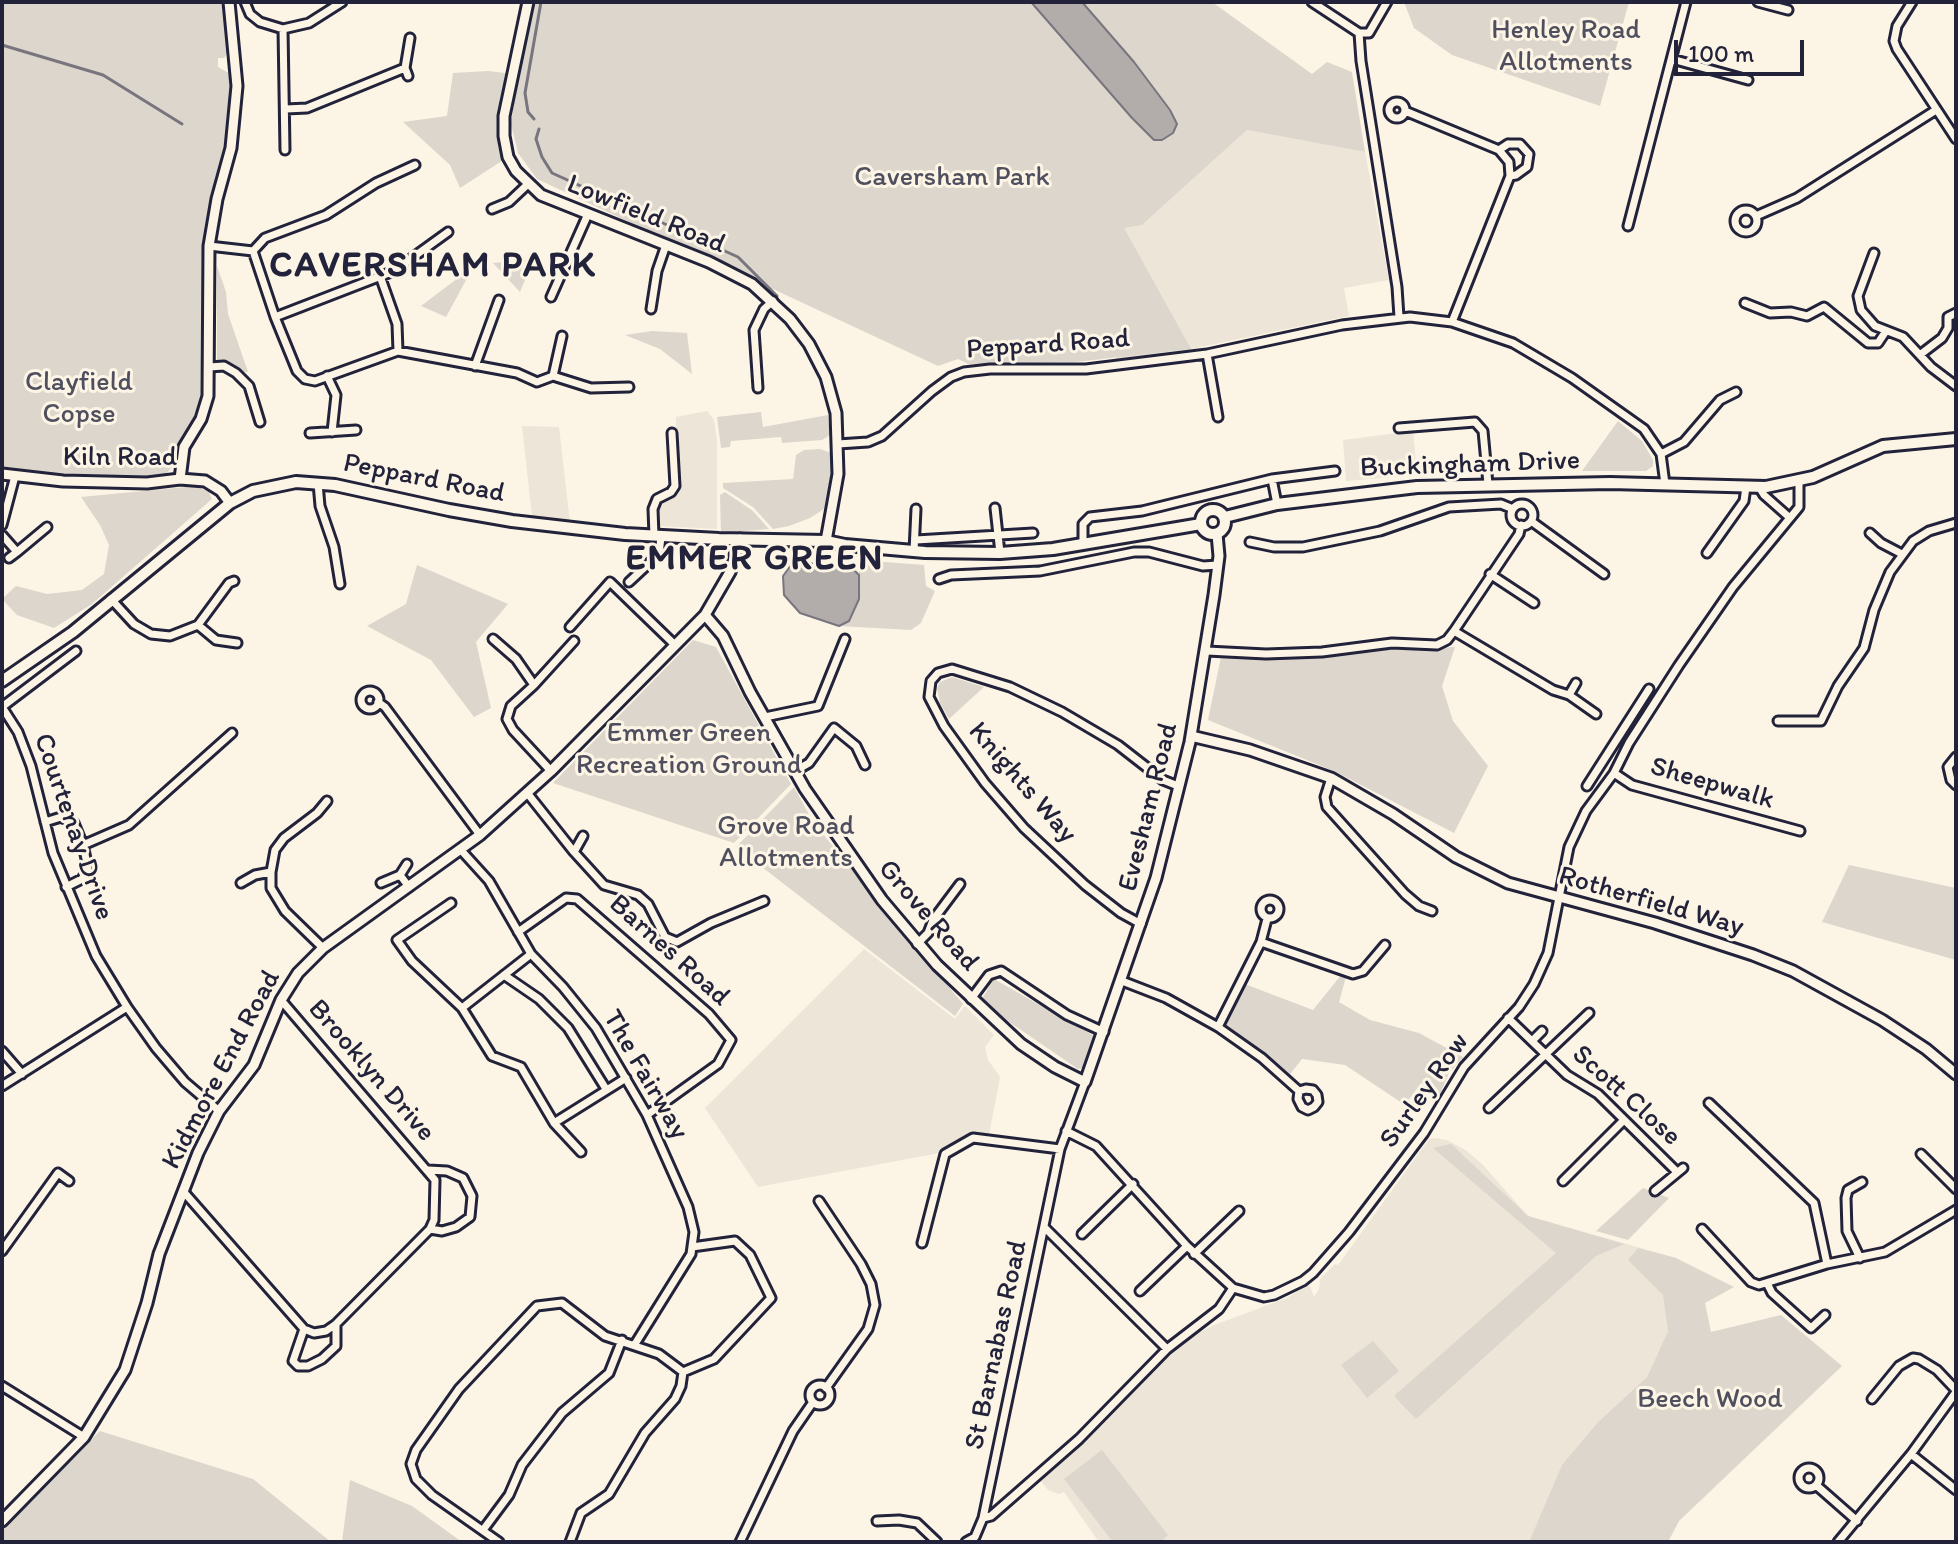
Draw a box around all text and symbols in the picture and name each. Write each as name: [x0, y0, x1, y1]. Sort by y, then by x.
park label: Henley Road Allotments: [1491, 14, 1641, 80]
scale bar: [1678, 24, 1808, 74]
text: 100 m: [1688, 39, 1754, 68]
park label: Caversham Park: [854, 161, 1050, 195]
street label: Lowfield Road: [562, 168, 730, 262]
district label: CAVERSHAM PARK: [268, 245, 598, 289]
street label: Peppard Road: [965, 323, 1131, 367]
park label: Clayfield Copse: [25, 366, 133, 432]
street label: Kiln Road: [63, 441, 177, 475]
street label: Buckingham Drive: [1359, 444, 1581, 486]
street label: Peppard Road: [340, 447, 508, 511]
district label: EMMER GREEN: [624, 538, 886, 582]
street label: Knights Way: [960, 716, 1084, 850]
park label: Emmer Green Recreation Ground: [576, 717, 802, 783]
street label: Evesham Road: [1112, 719, 1186, 895]
street label: Courtenay Drive: [25, 729, 121, 925]
street label: Sheepwalk: [1646, 750, 1778, 818]
park label: Grove Road Allotments: [717, 810, 855, 876]
street label: Grove Road: [870, 853, 986, 979]
street label: Rotherfield Way: [1555, 860, 1747, 944]
street label: Barnes Road: [602, 888, 736, 1014]
street label: Kidmore End Road: [155, 965, 289, 1175]
street label: Brooklyn Drive: [300, 993, 442, 1149]
street label: The Fairway: [595, 1004, 695, 1146]
street label: Surley Row: [1373, 1027, 1477, 1155]
street label: Scott Close: [1564, 1038, 1688, 1154]
street label: St Barnabas Road: [958, 1237, 1036, 1453]
park label: Beech Wood: [1637, 1383, 1783, 1417]

